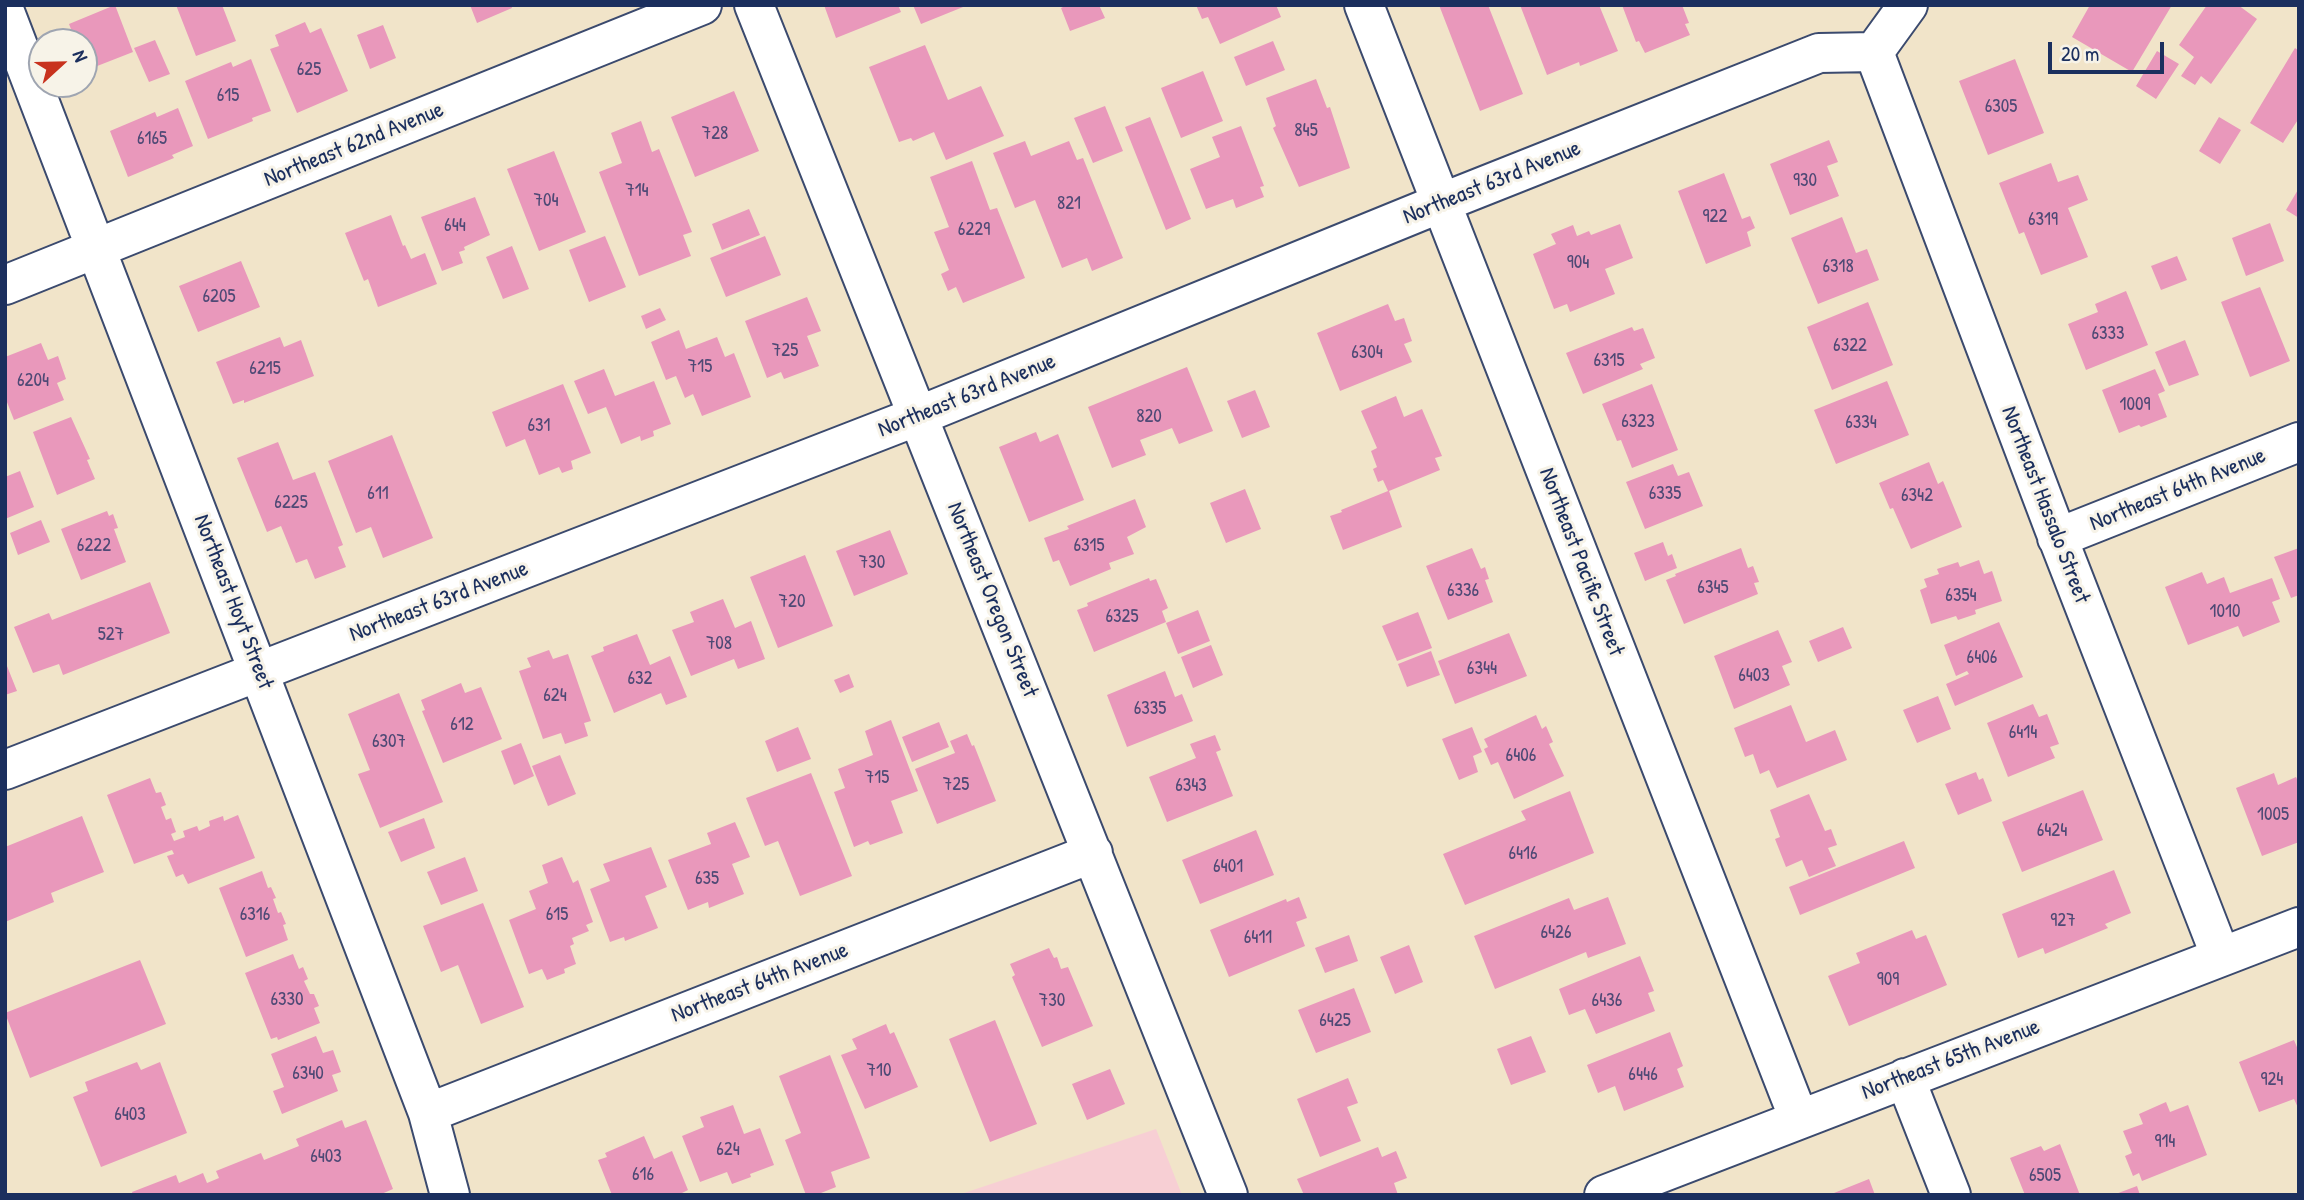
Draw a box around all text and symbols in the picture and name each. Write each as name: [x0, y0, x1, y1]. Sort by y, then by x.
north arrow: [28, 28, 98, 98]
scale bar: [2052, 28, 2168, 72]
text: 20 m: [2061, 39, 2099, 68]
text: N: [67, 46, 95, 65]
house number: 625: [297, 59, 321, 81]
house number: 615: [217, 85, 239, 107]
street label: Northeast 62nd Avenue: [260, 96, 448, 194]
house number: 6305: [1985, 96, 2017, 118]
house number: 845: [1294, 120, 1318, 142]
house number: 728: [702, 123, 728, 145]
house number: 6165: [137, 128, 167, 150]
street label: Northeast 63rd Avenue: [1399, 135, 1585, 231]
house number: 930: [1793, 170, 1817, 192]
house number: 714: [625, 180, 649, 202]
house number: 704: [533, 190, 559, 212]
house number: 821: [1057, 193, 1081, 215]
house number: 922: [1703, 206, 1727, 228]
house number: 6319: [2028, 209, 2058, 231]
house number: 644: [444, 215, 466, 237]
house number: 6229: [958, 219, 990, 241]
house number: 904: [1567, 252, 1589, 274]
house number: 6318: [1822, 256, 1854, 278]
house number: 6205: [202, 286, 236, 308]
house number: 6333: [2091, 323, 2125, 345]
house number: 6322: [1833, 335, 1867, 357]
house number: 725: [772, 340, 798, 362]
house number: 6304: [1351, 342, 1383, 364]
street label: Northeast 63rd Avenue: [874, 348, 1060, 444]
house number: 6315: [1593, 350, 1625, 372]
house number: 715: [688, 356, 712, 378]
house number: 6215: [249, 358, 281, 380]
house number: 6204: [17, 370, 49, 392]
house number: 1009: [2120, 394, 2150, 416]
street label: Northeast Hassalo Street: [1995, 403, 2095, 607]
house number: 820: [1136, 406, 1162, 428]
house number: 6323: [1621, 411, 1655, 433]
house number: 6334: [1845, 412, 1877, 434]
house number: 631: [528, 415, 550, 437]
street label: Northeast 64th Avenue: [2086, 442, 2270, 538]
street label: Northeast Pacific Street: [1532, 464, 1630, 660]
house number: 611: [367, 483, 389, 505]
house number: 6335: [1649, 483, 1681, 505]
house number: 6342: [1901, 485, 1933, 507]
house number: 6225: [274, 492, 308, 514]
street label: Northeast Oregon Street: [940, 499, 1044, 701]
street label: Northeast Hoyt Street: [187, 511, 279, 693]
house number: 6222: [77, 535, 111, 557]
house number: 6315: [1073, 535, 1105, 557]
house number: 730: [859, 552, 885, 574]
street label: Northeast 63rd Avenue: [346, 555, 532, 649]
house number: 6345: [1697, 577, 1729, 599]
house number: 6336: [1447, 580, 1479, 602]
house number: 6354: [1945, 585, 1977, 607]
house number: 720: [779, 591, 805, 613]
house number: 1010: [2210, 601, 2240, 623]
house number: 6325: [1105, 606, 1139, 628]
house number: 527: [98, 624, 124, 646]
house number: 708: [706, 633, 732, 655]
house number: 6406: [1967, 647, 1997, 669]
house number: 6344: [1467, 658, 1497, 680]
house number: 6403: [1738, 665, 1770, 687]
house number: 632: [628, 668, 652, 690]
house number: 624: [543, 685, 567, 707]
house number: 6335: [1134, 698, 1166, 720]
house number: 612: [450, 714, 474, 736]
house number: 6414: [2009, 722, 2037, 744]
house number: 6307: [372, 731, 406, 753]
house number: 6406: [1506, 745, 1536, 767]
house number: 715: [865, 767, 889, 789]
house number: 725: [943, 774, 969, 796]
house number: 6343: [1175, 775, 1207, 797]
house number: 1005: [2257, 804, 2289, 826]
house number: 6424: [2037, 820, 2067, 842]
house number: 6416: [1508, 843, 1538, 865]
house number: 6401: [1213, 856, 1243, 878]
house number: 635: [695, 868, 719, 890]
house number: 6316: [240, 904, 270, 926]
house number: 615: [546, 904, 568, 926]
house number: 927: [2050, 910, 2076, 932]
house number: 6426: [1540, 922, 1572, 944]
house number: 6411: [1244, 927, 1272, 949]
street label: Northeast 64th Avenue: [668, 937, 852, 1029]
house number: 909: [1877, 969, 1899, 991]
house number: 6330: [270, 989, 304, 1011]
house number: 730: [1039, 990, 1065, 1012]
house number: 6436: [1592, 990, 1622, 1012]
house number: 6425: [1319, 1010, 1351, 1032]
street label: Northeast 65th Avenue: [1858, 1013, 2044, 1107]
house number: 710: [867, 1060, 891, 1082]
house number: 6340: [292, 1063, 324, 1085]
house number: 6446: [1628, 1064, 1658, 1086]
house number: 924: [2261, 1069, 2283, 1091]
house number: 6403: [114, 1104, 146, 1126]
house number: 914: [2155, 1131, 2175, 1153]
house number: 624: [716, 1139, 740, 1161]
house number: 6403: [310, 1146, 342, 1168]
house number: 616: [632, 1164, 654, 1186]
house number: 6505: [2029, 1165, 2061, 1187]

